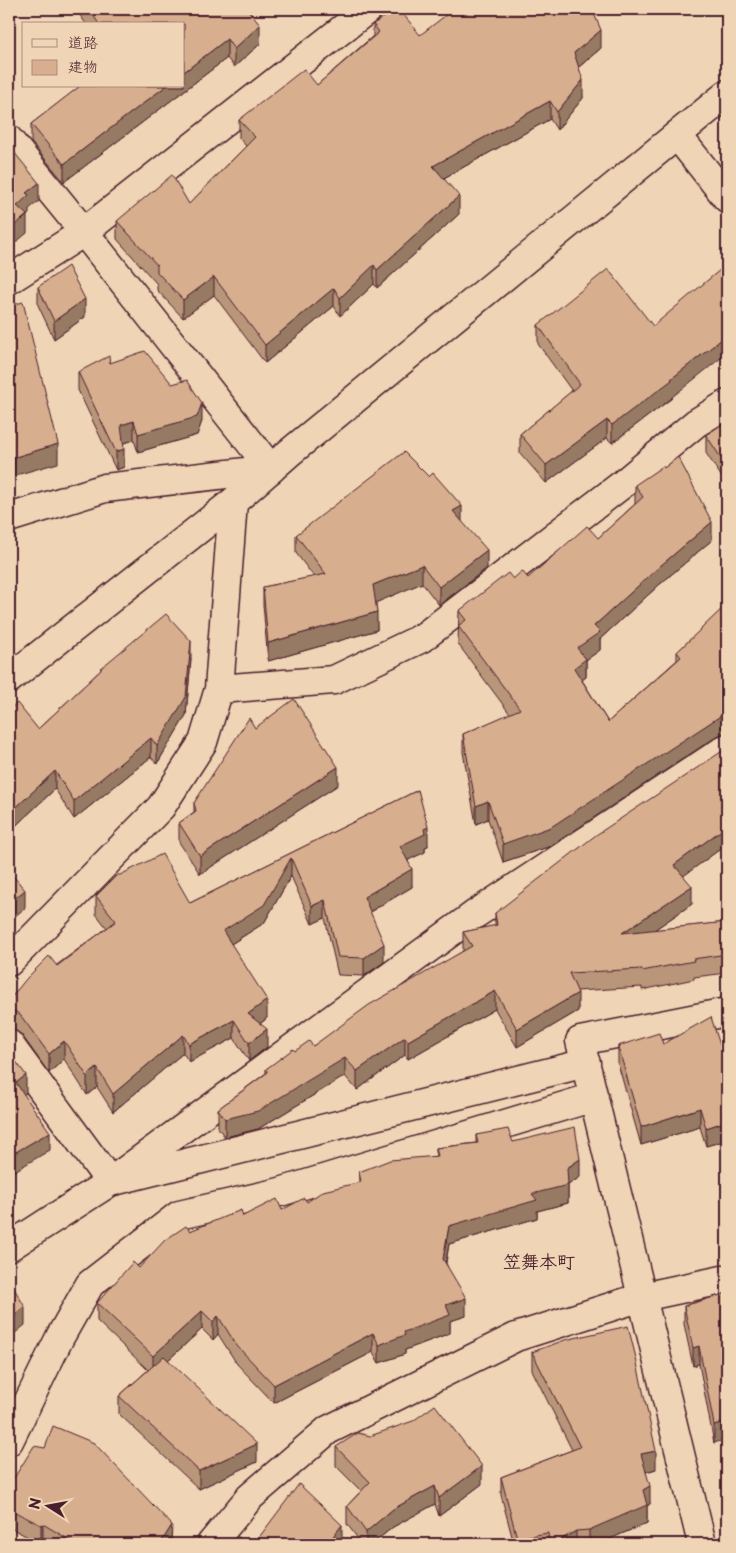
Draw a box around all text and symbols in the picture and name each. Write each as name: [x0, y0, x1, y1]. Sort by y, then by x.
legend: [22, 22, 185, 88]
text: 道路: [68, 30, 98, 53]
text: 建物: [68, 54, 98, 77]
district label: 笠舞本町: [503, 1247, 575, 1274]
north arrow: [22, 1480, 72, 1530]
text: N: [23, 1496, 46, 1511]

